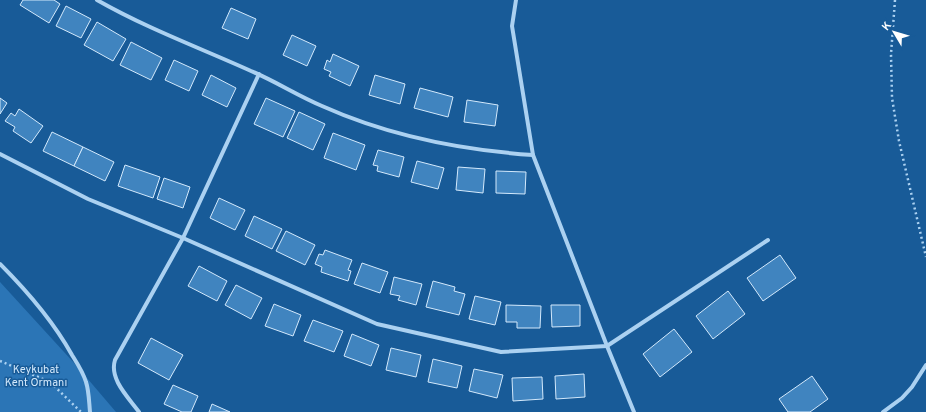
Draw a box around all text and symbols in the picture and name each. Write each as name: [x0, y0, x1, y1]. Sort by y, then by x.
north arrow: [874, 12, 914, 52]
text: K: [879, 19, 895, 34]
park label: Keykubat Kent Ormanı: [5, 363, 67, 390]

